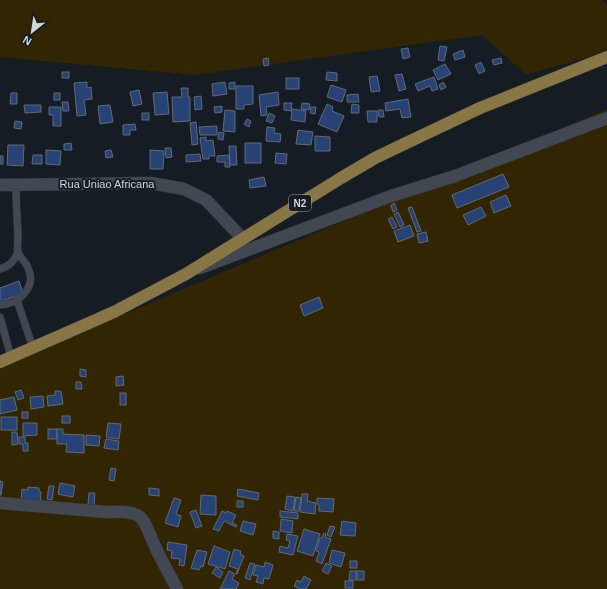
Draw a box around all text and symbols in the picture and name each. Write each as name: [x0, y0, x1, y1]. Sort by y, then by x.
north arrow: [12, 12, 52, 52]
text: N: [21, 33, 33, 48]
street label: Rua Uniao Africana: [60, 178, 155, 190]
road number: N2: [289, 195, 311, 211]

